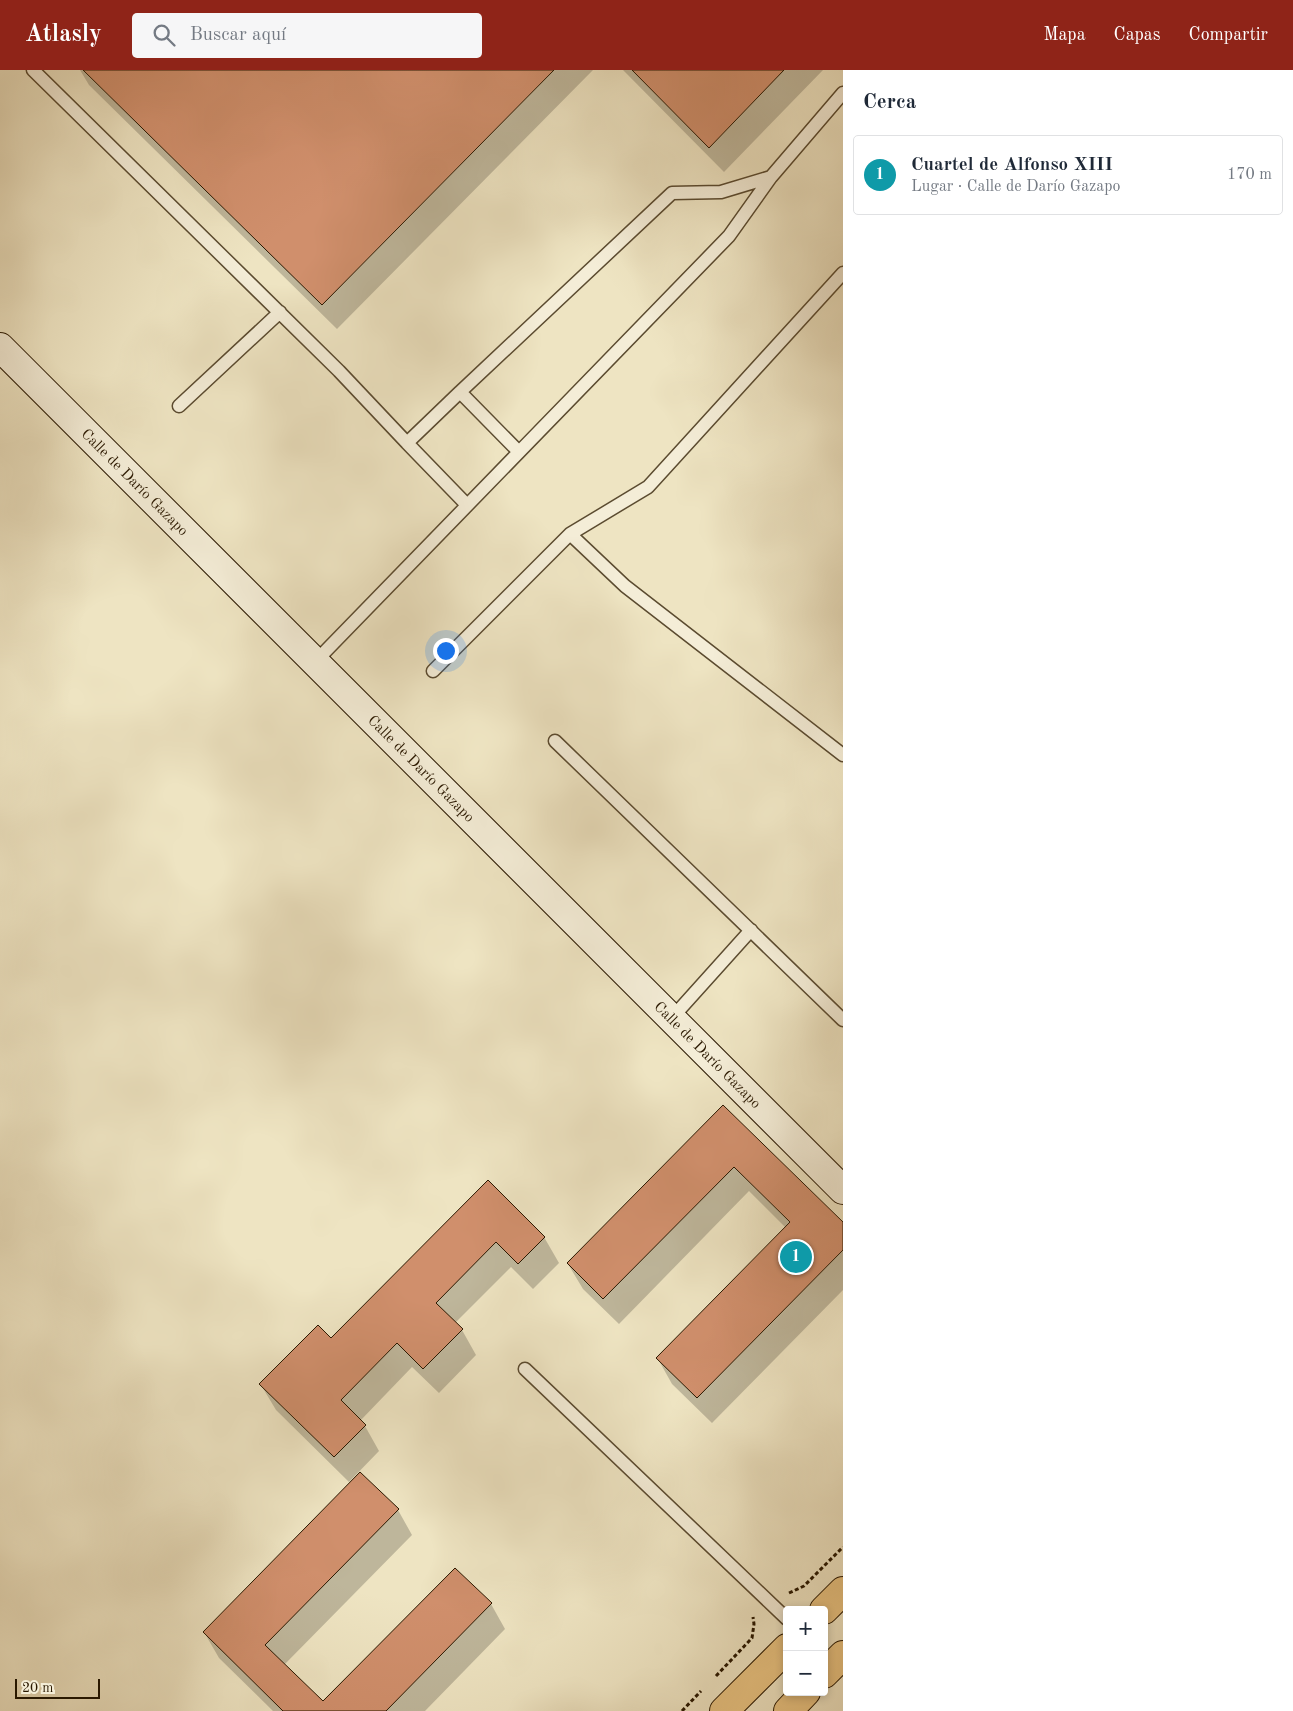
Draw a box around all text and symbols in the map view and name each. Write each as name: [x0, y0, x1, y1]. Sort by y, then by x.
search box: [132, 13, 482, 58]
icon: search: [150, 21, 178, 49]
text: Atlasly: [25, 23, 102, 47]
text: Buscar aquí: [190, 26, 286, 45]
text: Mapa: [1043, 26, 1086, 44]
text: Capas: [1114, 26, 1161, 44]
text: Compartir: [1189, 26, 1268, 44]
text: Cerca: [863, 92, 916, 113]
text: Cuartel de Alfonso XIII: [911, 156, 1113, 175]
text: 1: [875, 167, 885, 183]
text: 170 m: [1227, 167, 1272, 183]
text: Lugar · Calle de Darío Gazapo: [911, 179, 1120, 195]
street label: Calle de Darío Gazapo: [78, 427, 190, 539]
your location: [433, 638, 459, 664]
street label: Calle de Darío Gazapo: [364, 713, 477, 826]
street label: Calle de Darío Gazapo: [650, 1000, 763, 1112]
pin: 1: [780, 1238, 812, 1276]
map controls: [783, 1606, 828, 1696]
button: +: [783, 1606, 828, 1651]
button: −: [783, 1651, 828, 1696]
scale bar: [15, 1676, 100, 1699]
text: 20 m: [22, 1681, 53, 1695]

